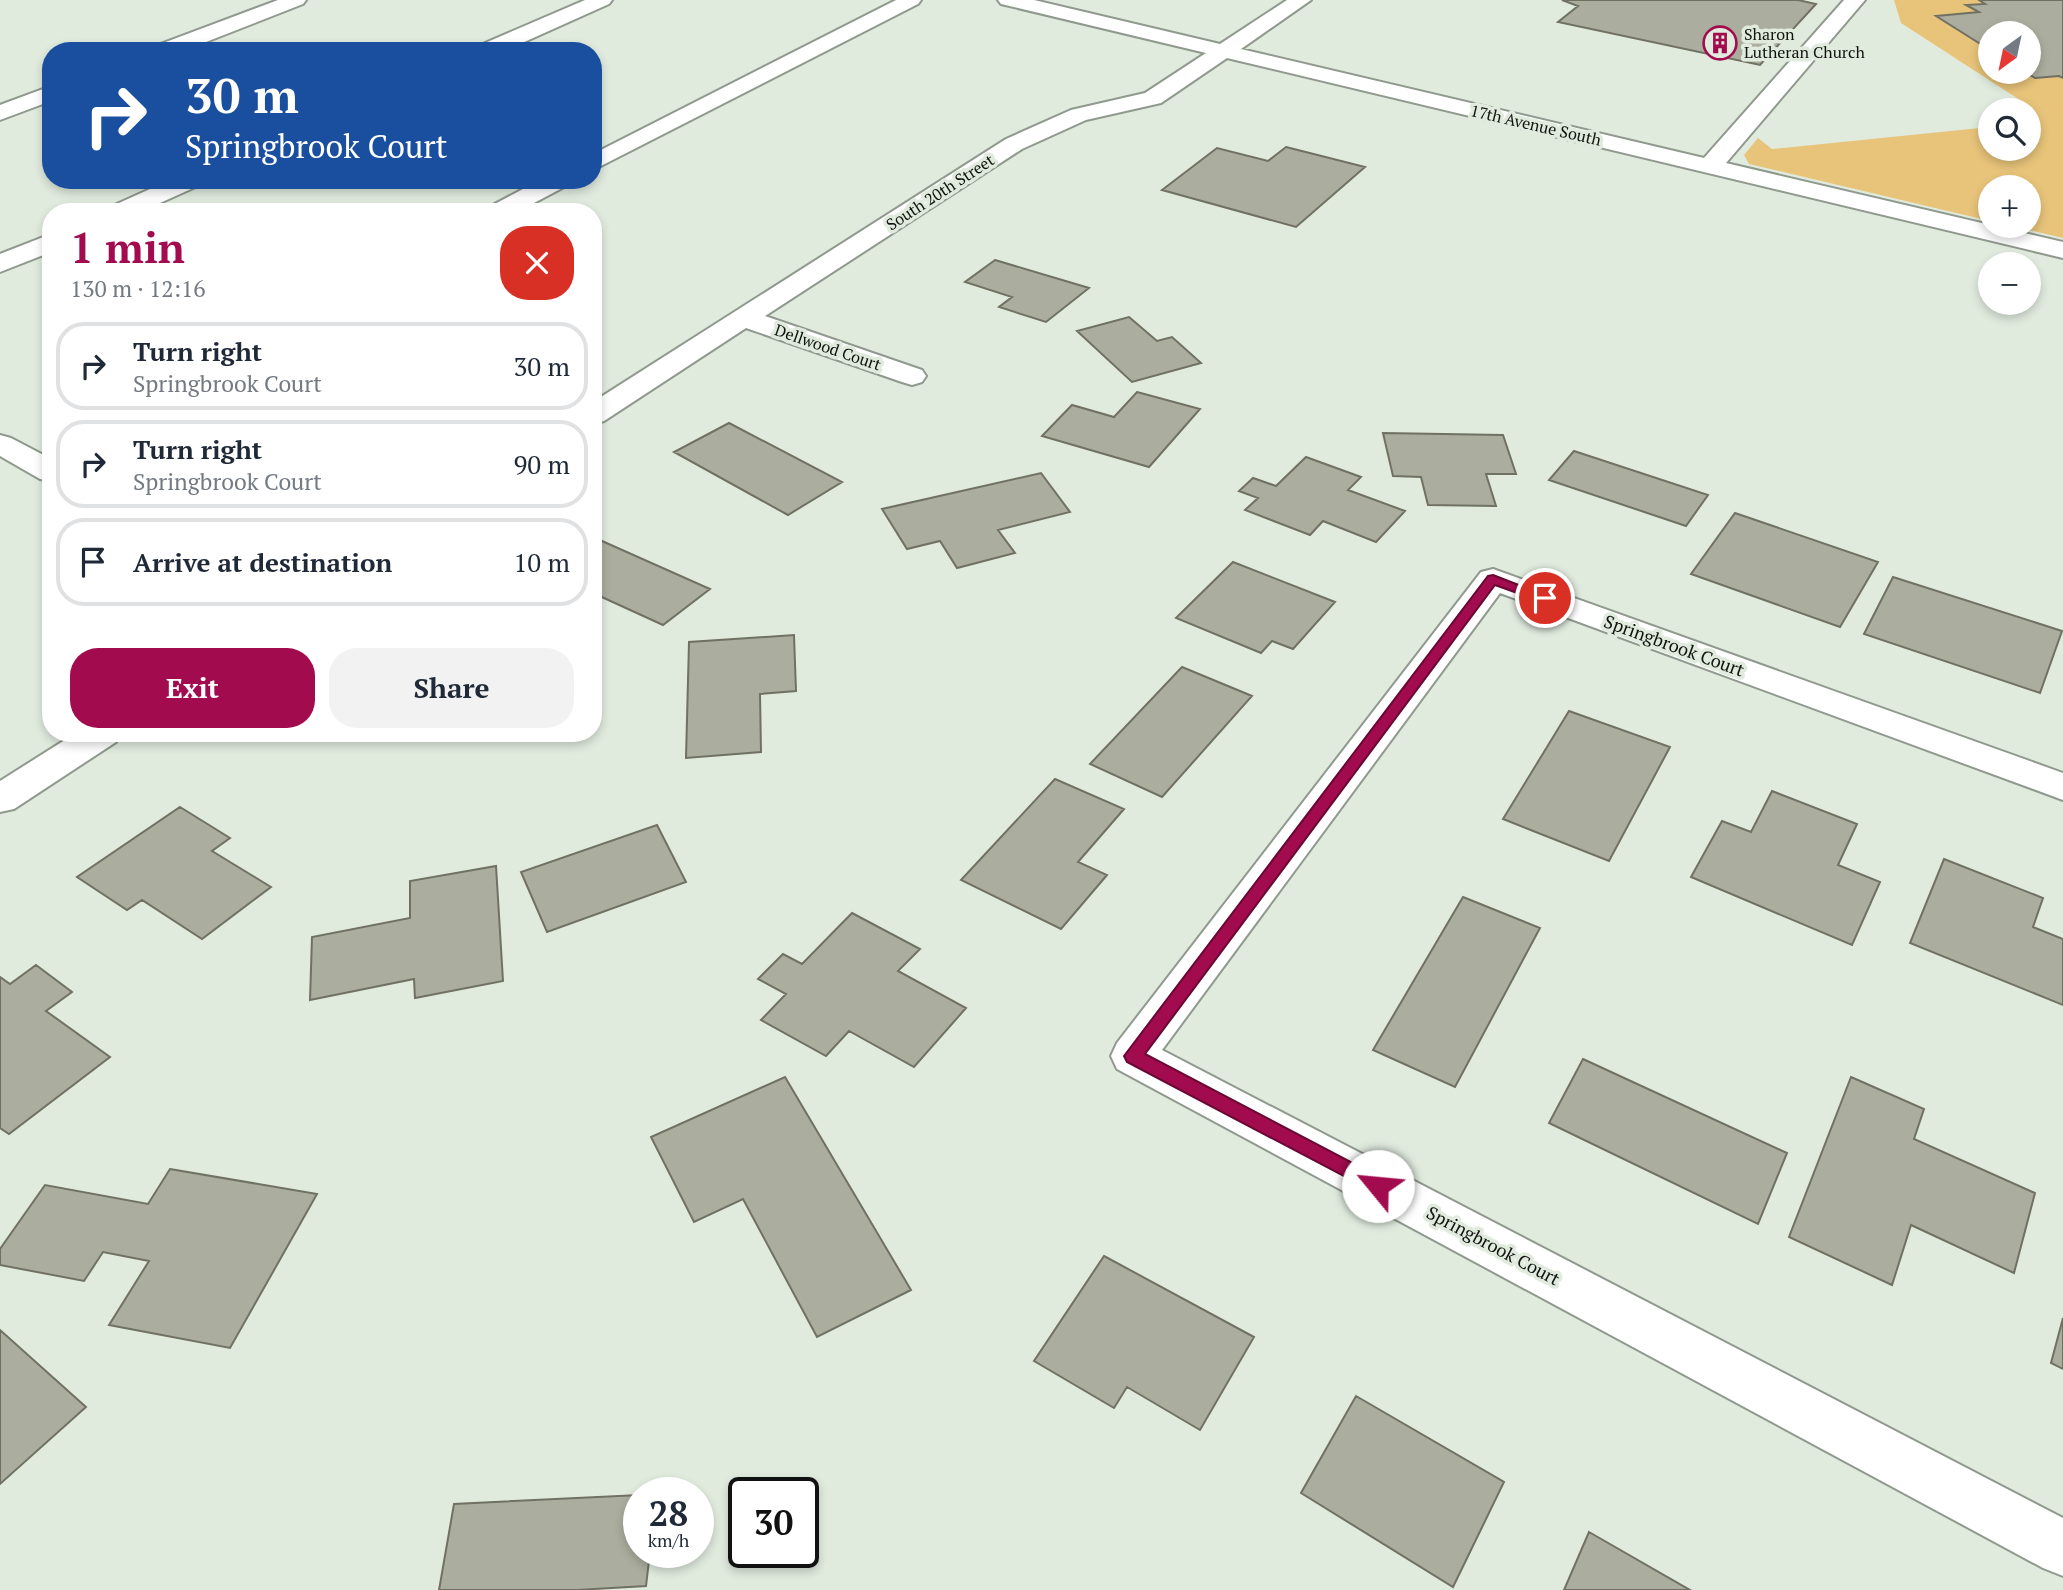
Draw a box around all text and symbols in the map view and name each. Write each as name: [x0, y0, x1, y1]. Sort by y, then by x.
north arrow: [1978, 21, 2040, 84]
map controls: [1978, 21, 2041, 315]
place label: Sharon Lutheran Church: [1744, 23, 1865, 63]
building icon: Sharon Lutheran Church: [1701, 24, 1739, 62]
text: 30 m: [185, 62, 299, 127]
icon: right: [70, 70, 161, 161]
button: search: [1978, 98, 2041, 161]
street label: 17th Avenue South: [1468, 99, 1604, 151]
text: Springbrook Court: [185, 125, 448, 167]
street label: South 20th Street: [882, 149, 998, 235]
button: +: [1978, 175, 2041, 238]
text: 1 min: [70, 219, 185, 275]
button: close: [500, 226, 574, 300]
button: −: [1978, 252, 2041, 315]
text: 130 m · 12:16: [70, 273, 205, 304]
street label: Dellwood Court: [772, 319, 884, 375]
text: Turn right: [133, 334, 262, 368]
icon: right: [74, 347, 112, 385]
text: 30 m: [514, 349, 570, 383]
text: Springbrook Court: [133, 368, 322, 399]
text: Turn right: [133, 432, 262, 466]
icon: right: [74, 445, 112, 483]
text: 90 m: [514, 447, 570, 481]
text: Springbrook Court: [133, 466, 322, 497]
icon: arrive: [74, 543, 112, 581]
text: Arrive at destination: [133, 545, 392, 579]
text: 10 m: [514, 545, 570, 579]
pin: [1515, 568, 1575, 628]
icon: arrive: [1526, 579, 1564, 617]
street label: Springbrook Court: [1601, 609, 1748, 682]
button: Exit: [70, 648, 315, 728]
button: Share: [329, 648, 574, 728]
position arrow: [1341, 1149, 1415, 1223]
street label: Springbrook Court: [1423, 1200, 1565, 1291]
speed limit sign: 30: [728, 1477, 819, 1568]
text: 28: [649, 1490, 688, 1536]
text: km/h: [648, 1528, 689, 1552]

